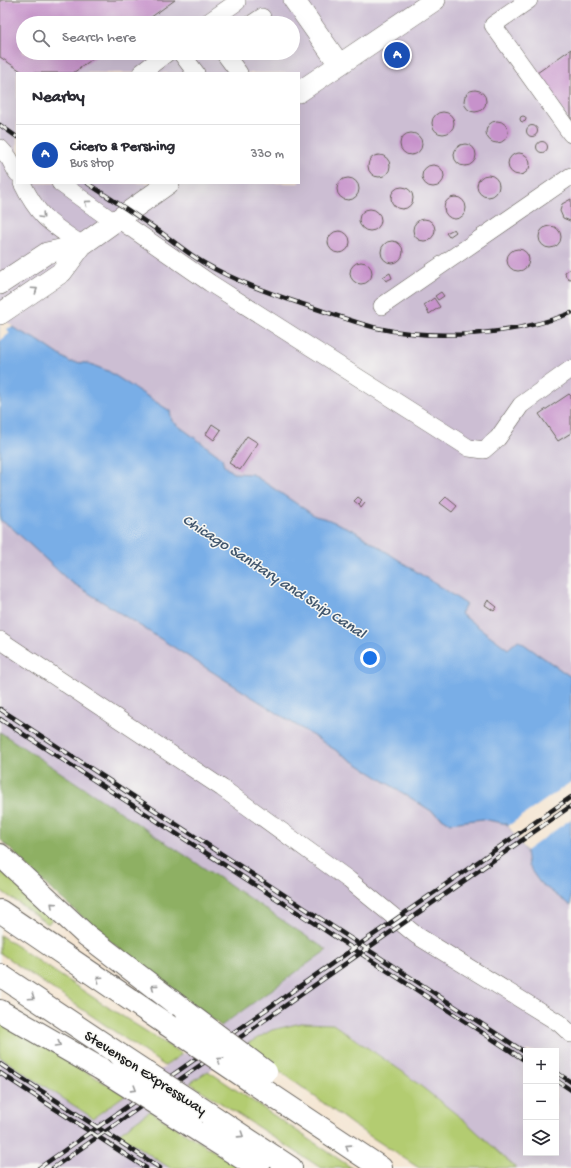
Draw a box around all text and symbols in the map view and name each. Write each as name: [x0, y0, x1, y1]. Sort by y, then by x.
search box: [16, 16, 300, 60]
icon: search: [30, 27, 52, 49]
text: Search here: [62, 29, 136, 47]
pin: A: [384, 40, 410, 70]
text: Nearby: [32, 88, 85, 108]
text: Cicero & Pershing: [70, 138, 175, 156]
text: A: [41, 147, 49, 162]
text: 330 m: [251, 147, 284, 162]
text: Bus stop: [70, 156, 114, 171]
one-way arrow: [84, 201, 91, 208]
one-way arrow: [38, 211, 45, 219]
one-way arrow: [31, 288, 38, 295]
water label: Chicago Sanitary and Ship Canal: [178, 511, 370, 645]
your location: [360, 648, 380, 668]
one-way arrow: [50, 903, 57, 910]
one-way arrow: [96, 977, 103, 984]
one-way arrow: [151, 985, 158, 992]
one-way arrow: [28, 992, 35, 999]
street label: Stevenson Expressway: [80, 1027, 210, 1120]
one-way arrow: [54, 1039, 61, 1046]
map controls: [523, 1048, 559, 1156]
button: +: [523, 1048, 559, 1084]
one-way arrow: [217, 1057, 224, 1065]
button: −: [523, 1084, 559, 1120]
one-way arrow: [130, 1085, 137, 1092]
button: layers: [523, 1120, 559, 1156]
one-way arrow: [237, 1130, 244, 1138]
one-way arrow: [345, 1144, 352, 1152]

